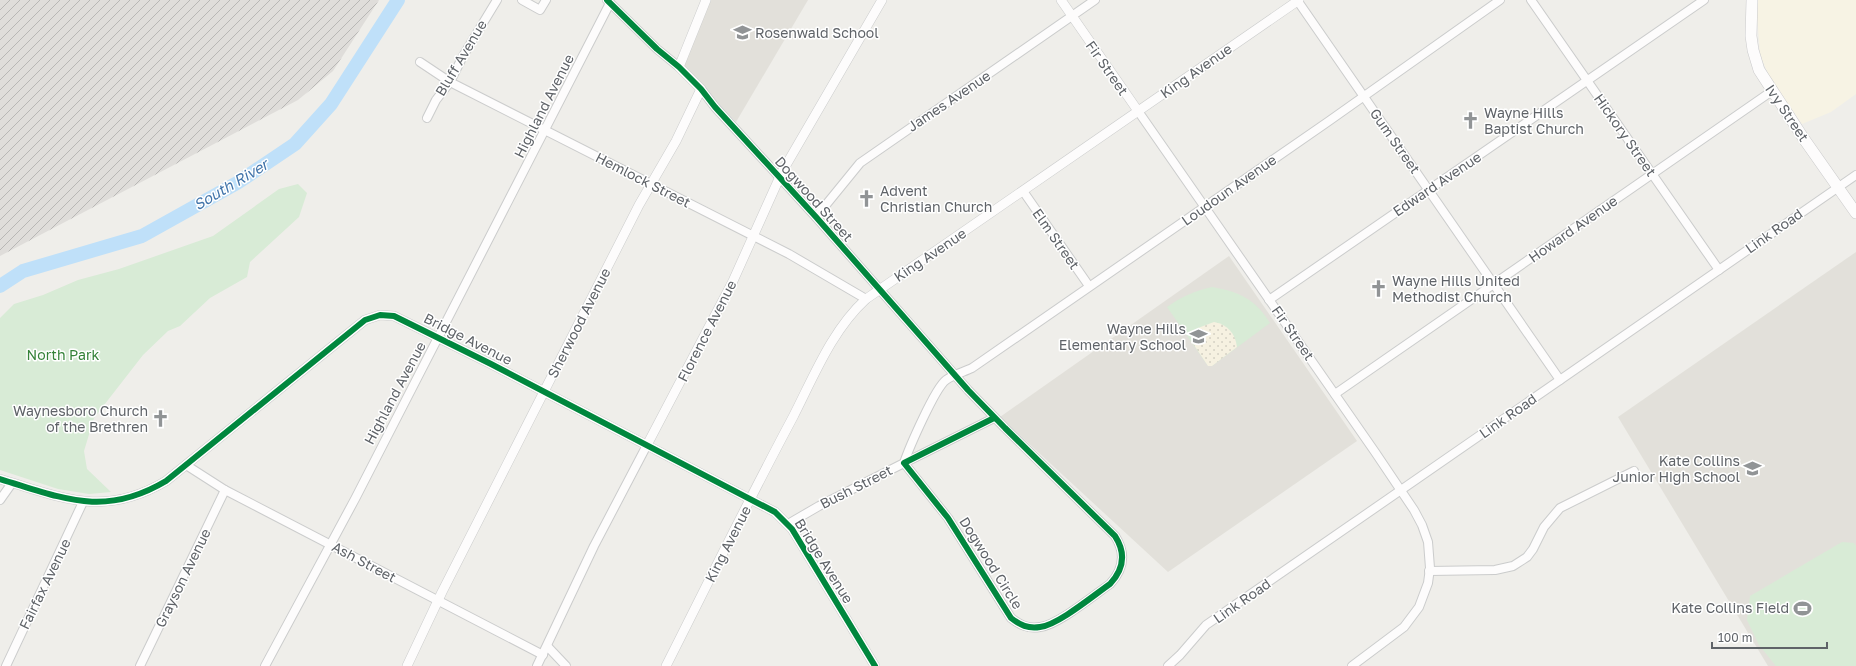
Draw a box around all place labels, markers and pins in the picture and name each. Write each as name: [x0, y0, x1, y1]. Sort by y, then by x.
school or university icon: Rosenwald School: [732, 23, 752, 43]
place label: Rosenwald School: [755, 24, 879, 41]
place label: Wayne Hills Baptist Church: [1484, 104, 1584, 137]
church icon: Wayne Hills Baptist Church: [1461, 111, 1481, 131]
place label: Advent Christian Church: [880, 182, 992, 215]
church icon: Advent Christian Church: [857, 189, 877, 209]
place label: Wayne Hills United Methodist Church: [1392, 272, 1520, 305]
church icon: Wayne Hills United Methodist Church: [1369, 279, 1389, 299]
place label: Wayne Hills Elementary School: [1059, 320, 1186, 353]
school or university icon: Wayne Hills Elementary School: [1189, 327, 1209, 347]
place label: Waynesboro Church of the Brethren: [13, 402, 148, 435]
church icon: Waynesboro Church of the Brethren: [151, 409, 171, 429]
place label: Kate Collins Junior High School: [1612, 452, 1740, 485]
school or university icon: Kate Collins Junior High School: [1743, 459, 1763, 479]
sports icon: Kate Collins Field: [1792, 598, 1812, 618]
place label: Kate Collins Field: [1671, 599, 1789, 616]

